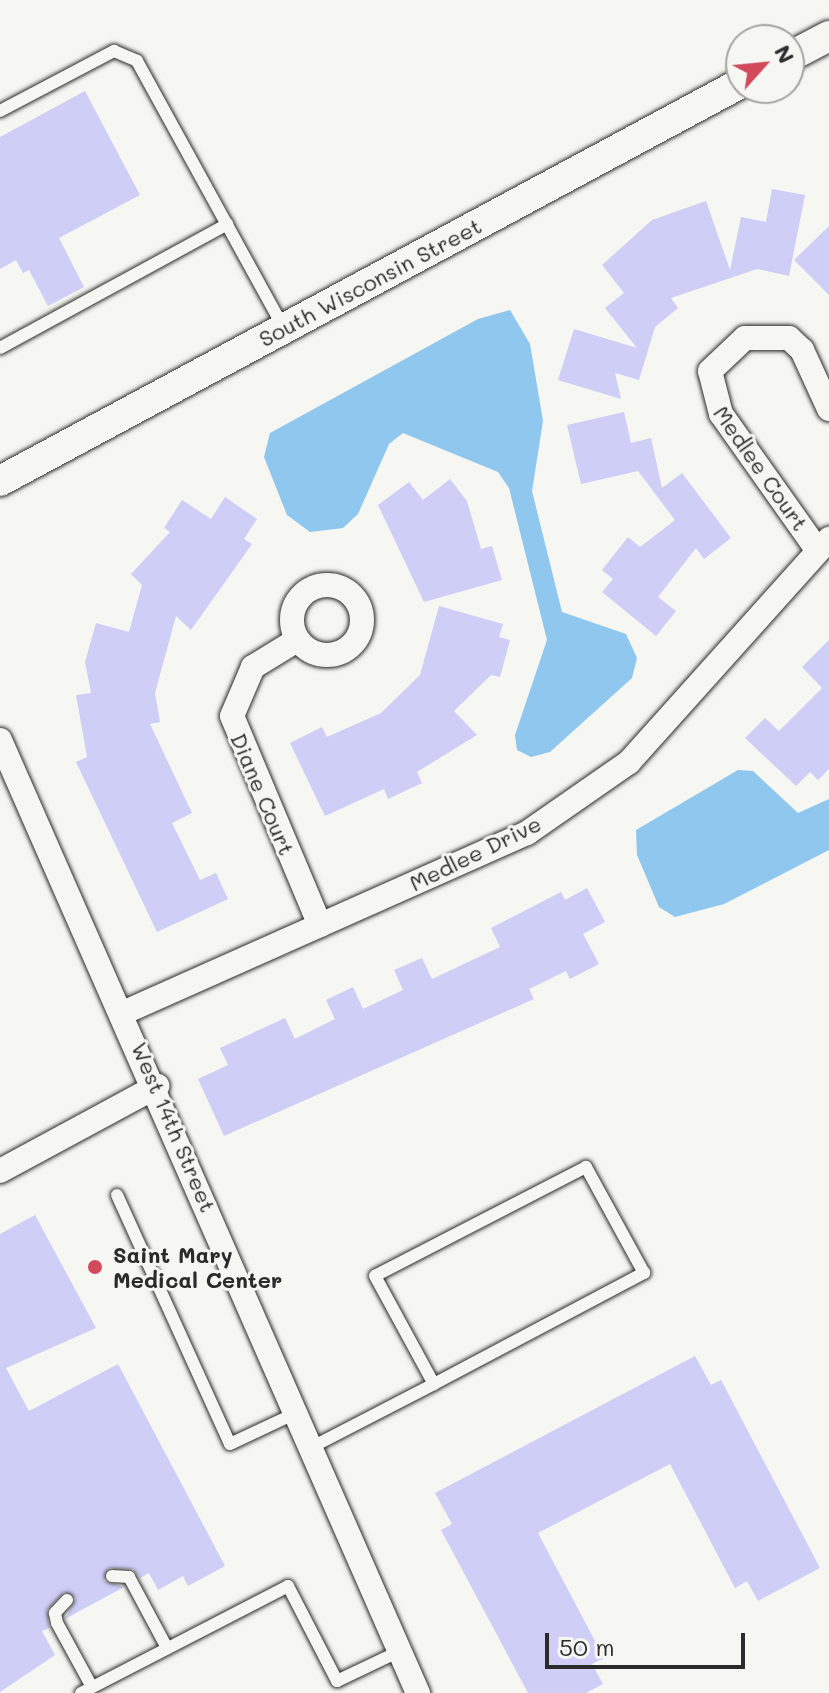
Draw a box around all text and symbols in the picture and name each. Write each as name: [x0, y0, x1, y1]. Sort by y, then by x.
north arrow: [725, 24, 805, 104]
text: N: [768, 40, 802, 68]
street label: South Wisconsin Street: [254, 212, 486, 352]
street label: Medlee Court: [708, 400, 814, 536]
street label: Diane Court: [225, 729, 301, 859]
street label: Medlee Drive: [405, 810, 545, 896]
street label: West 14th Street: [126, 1038, 222, 1216]
place label: Saint Mary Medical Center: [113, 1241, 282, 1292]
marker: Saint Mary Medical Center: [84, 1256, 106, 1278]
scale bar: [549, 1617, 749, 1667]
text: 50 m: [559, 1631, 615, 1662]

